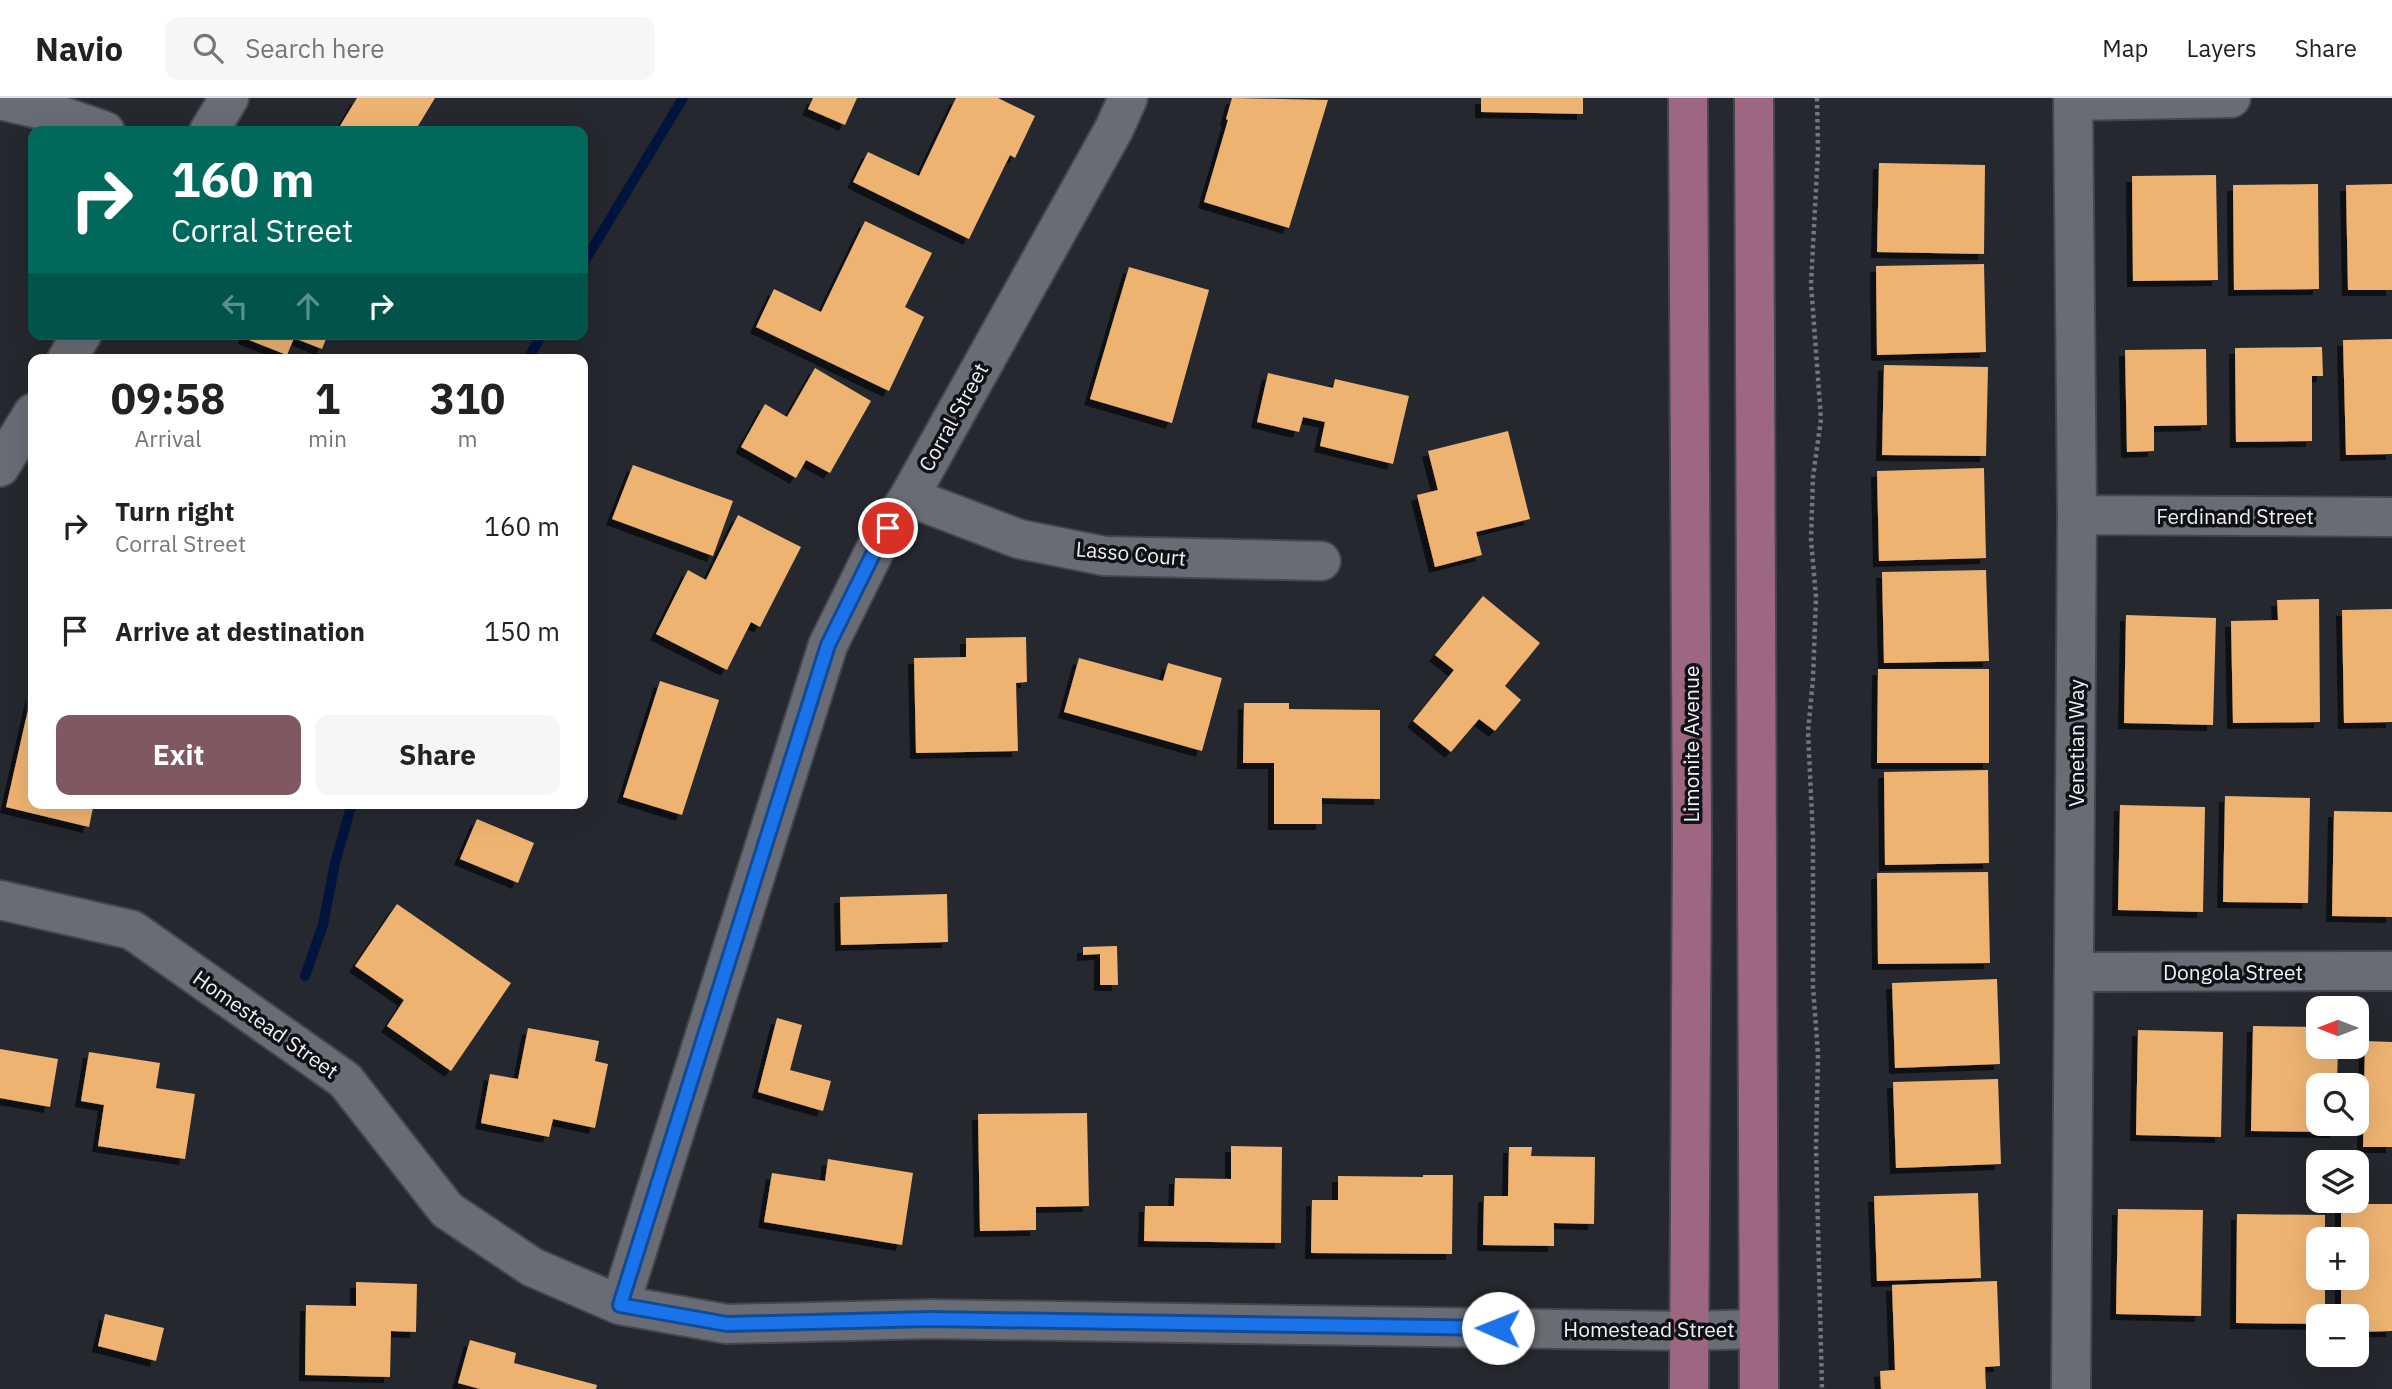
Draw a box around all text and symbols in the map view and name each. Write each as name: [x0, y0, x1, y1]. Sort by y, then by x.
search box: [165, 17, 655, 80]
text: Navio: [35, 27, 123, 70]
icon: search: [189, 29, 227, 67]
text: Search here: [245, 31, 385, 65]
text: Map: [2102, 32, 2149, 64]
text: Layers: [2187, 32, 2257, 64]
text: Share: [2295, 32, 2357, 64]
text: 160 m: [171, 147, 315, 210]
icon: right: [56, 154, 147, 245]
text: Corral Street: [171, 209, 353, 251]
icon: left: [216, 287, 254, 325]
icon: ahead: [289, 287, 327, 325]
icon: right: [362, 287, 400, 325]
street label: Corral Street: [912, 358, 994, 476]
text: 09:58: [111, 371, 225, 426]
text: 1: [315, 371, 340, 426]
text: 310: [430, 371, 505, 426]
text: Arrival: [135, 423, 202, 453]
text: min: [308, 423, 347, 453]
text: m: [457, 423, 478, 453]
text: Turn right: [115, 494, 234, 528]
pin: [858, 498, 918, 558]
street label: Ferdinand Street: [2156, 502, 2314, 530]
icon: right: [56, 507, 94, 545]
text: 160 m: [484, 509, 560, 543]
icon: arrive: [869, 509, 907, 547]
text: Corral Street: [115, 528, 246, 558]
street label: Lasso Court: [1075, 534, 1187, 572]
icon: arrive: [56, 612, 94, 650]
text: Arrive at destination: [115, 614, 365, 648]
text: 150 m: [484, 614, 560, 648]
street label: Limonite Avenue: [1677, 666, 1705, 822]
street label: Venetian Way: [2062, 679, 2090, 807]
button: Exit: [56, 715, 301, 795]
button: Share: [315, 715, 560, 795]
street label: Dongola Street: [2163, 958, 2303, 986]
street label: Homestead Street: [188, 963, 344, 1085]
north arrow: [2306, 996, 2370, 1059]
map controls: [2306, 996, 2369, 1367]
button: search: [2306, 1073, 2369, 1136]
button: layers: [2306, 1150, 2369, 1213]
button: +: [2306, 1227, 2369, 1290]
position arrow: [1461, 1291, 1535, 1365]
button: −: [2306, 1304, 2369, 1367]
street label: Homestead Street: [1563, 1315, 1735, 1343]

